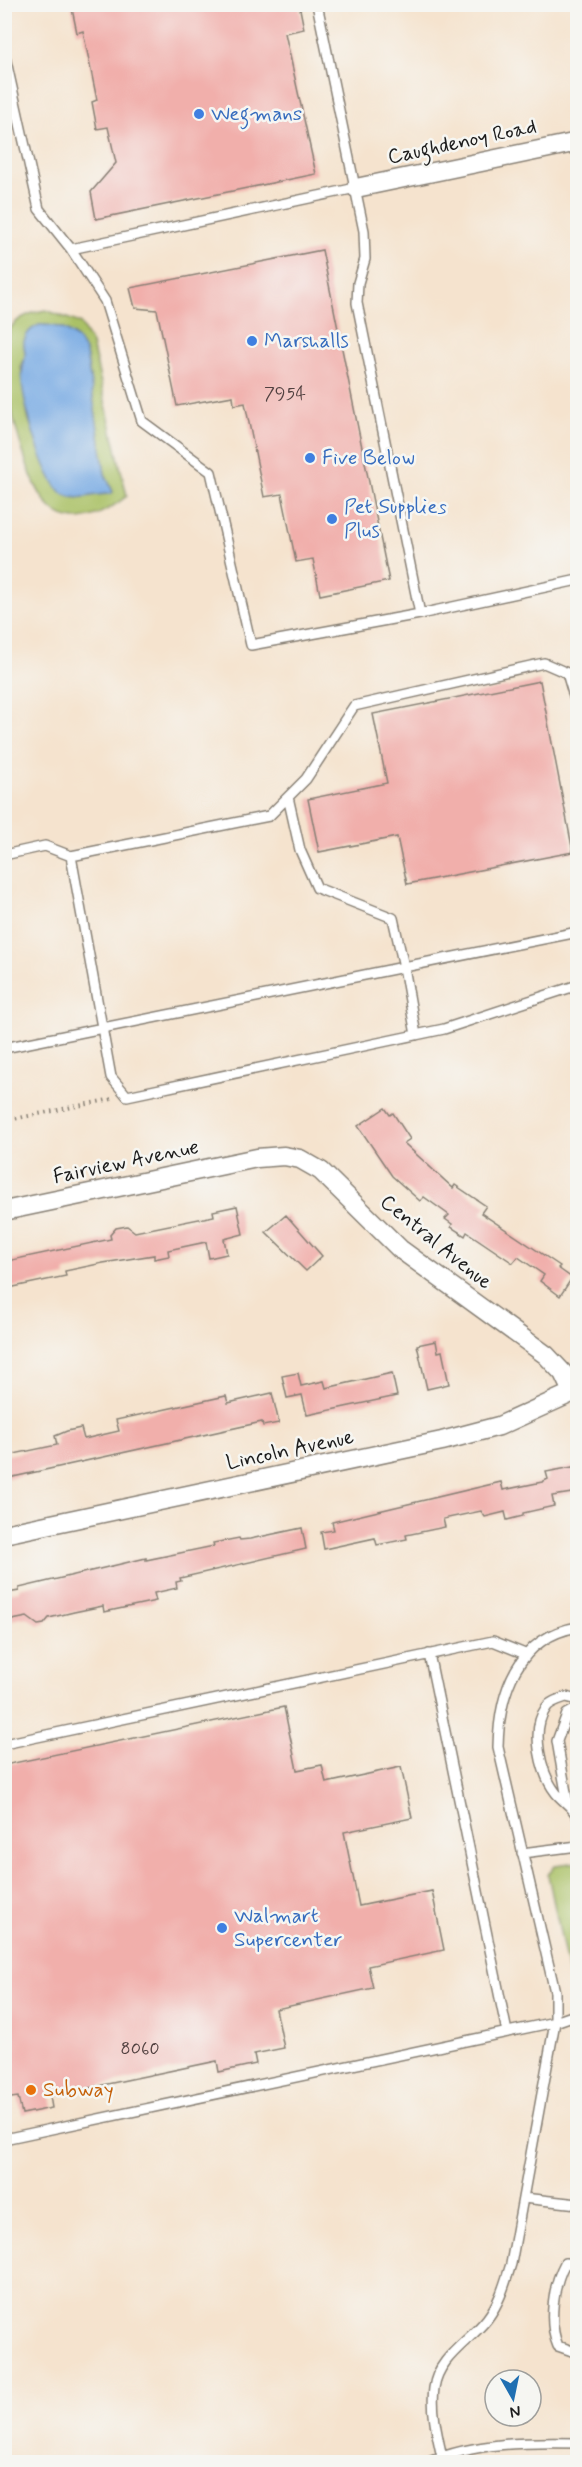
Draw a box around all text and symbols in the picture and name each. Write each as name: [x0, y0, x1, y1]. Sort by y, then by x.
place label: Wegmans: [211, 100, 302, 130]
marker: Wegmans: [192, 107, 206, 121]
street label: Caughdenoy Road: [385, 113, 539, 173]
place label: Marshalls: [264, 327, 349, 355]
marker: Marshalls: [245, 334, 259, 348]
house number: 7954: [264, 382, 306, 406]
place label: Five Below: [322, 444, 415, 472]
marker: Five Below: [303, 451, 317, 465]
place label: Pet Supplies Plus: [344, 493, 447, 545]
marker: Pet Supplies Plus: [325, 512, 339, 526]
street label: Fairview Avenue: [51, 1133, 201, 1191]
street label: Central Avenue: [374, 1188, 498, 1296]
street label: Lincoln Avenue: [224, 1423, 356, 1477]
place label: Walmart Supercenter: [234, 1902, 342, 1954]
marker: Walmart Supercenter: [215, 1921, 229, 1935]
house number: 8060: [121, 2037, 160, 2061]
place label: Subway: [43, 2076, 114, 2104]
marker: Subway: [24, 2083, 38, 2097]
north arrow: [483, 2368, 543, 2428]
text: N: [508, 2400, 522, 2423]

